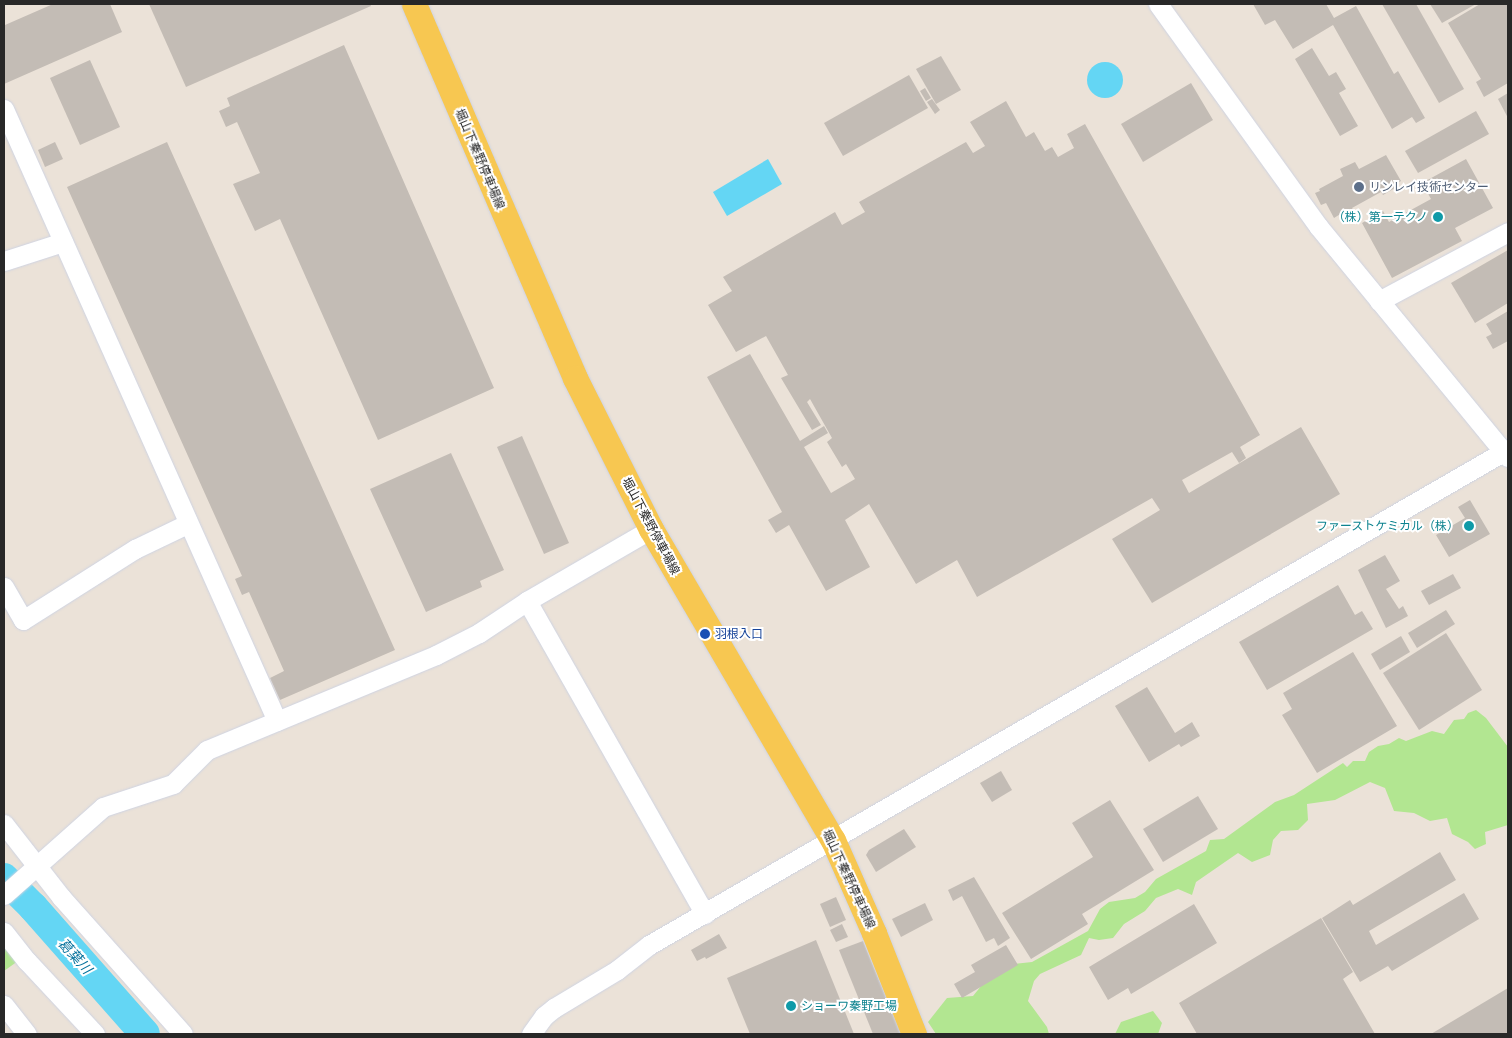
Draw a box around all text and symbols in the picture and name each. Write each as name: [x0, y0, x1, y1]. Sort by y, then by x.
street label: 堀山下秦野停車場線: [452, 106, 508, 212]
place label: リンレイ技術センター: [1369, 180, 1489, 194]
marker: リンレイ技術センター: [1353, 181, 1365, 193]
place label: （株）第一テクノ: [1332, 210, 1428, 224]
marker: （株）第一テクノ: [1432, 211, 1444, 223]
street label: 堀山下秦野停車場線: [619, 475, 683, 577]
place label: ファーストケミカル（株）: [1315, 519, 1459, 533]
marker: ファーストケミカル（株）: [1463, 520, 1475, 532]
place label: 羽根入口: [715, 627, 763, 641]
marker: 羽根入口: [699, 628, 711, 640]
street label: 堀山下秦野停車場線: [820, 827, 878, 931]
water label: 葛葉川: [55, 935, 95, 977]
place label: ショーワ秦野工場: [801, 999, 897, 1013]
marker: ショーワ秦野工場: [785, 1000, 797, 1012]

